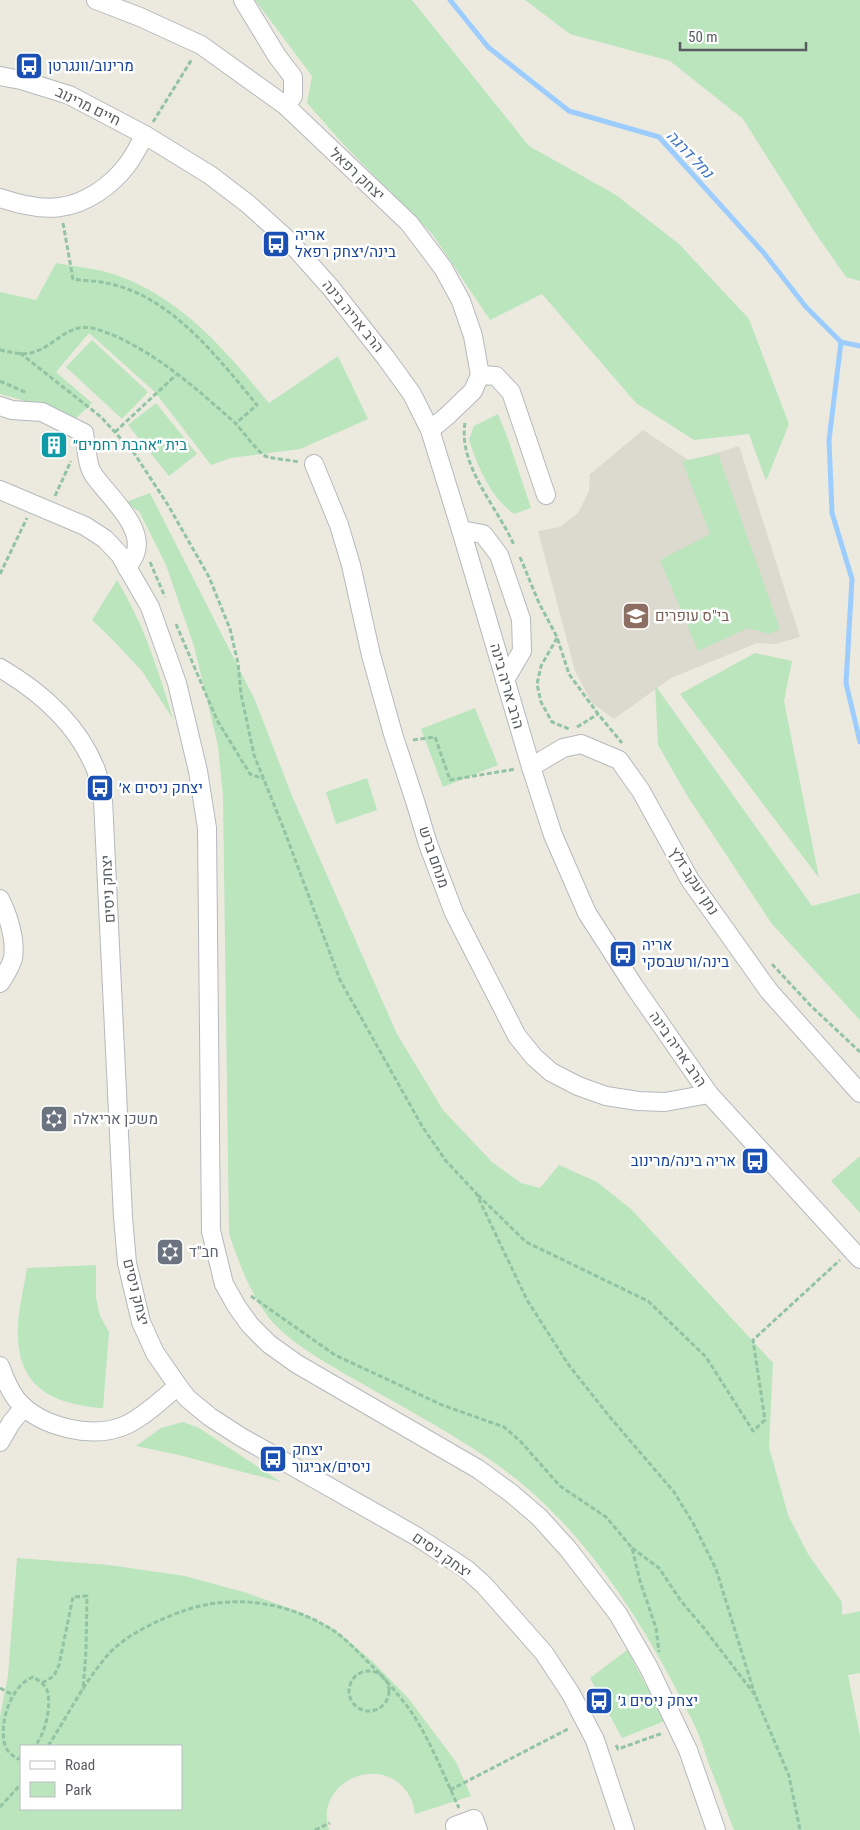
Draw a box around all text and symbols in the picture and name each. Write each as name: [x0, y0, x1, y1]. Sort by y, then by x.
scale bar: [680, 20, 806, 52]
text: 50 m: [688, 28, 718, 46]
bus stop icon: מרינוב/וונגרטן: [14, 51, 44, 81]
place label: מרינוב/וונגרטן: [48, 57, 134, 75]
street label: חיים מרינוב: [52, 83, 124, 129]
water label: נחל דרגה: [663, 126, 718, 183]
street label: יצחק רפאל: [326, 144, 388, 204]
place label: אריה בינה/יצחק רפאל: [295, 226, 396, 261]
bus stop icon: אריה בינה/יצחק רפאל: [261, 229, 291, 259]
street label: הרב אריה בינה: [318, 276, 388, 356]
building icon: בית ״אהבת רחמים״: [39, 430, 69, 460]
place label: בית ״אהבת רחמים״: [73, 436, 187, 454]
school or university icon: בי"ס עופרים: [621, 601, 651, 631]
place label: בי"ס עופרים: [655, 607, 729, 625]
street label: הרב אריה בינה: [486, 641, 528, 731]
bus stop icon: יצחק ניסים א׳: [85, 773, 115, 803]
place label: יצחק ניסים א׳: [119, 779, 203, 797]
street label: מנחם ברש: [415, 824, 453, 890]
street label: נתן יעקב זלץ: [665, 844, 723, 918]
street label: יצחק ניסים: [97, 854, 119, 924]
place label: אריה בינה/ורשבסקי: [642, 936, 729, 971]
bus stop icon: אריה בינה/ורשבסקי: [608, 939, 638, 969]
street label: הרב אריה בינה: [645, 1008, 711, 1090]
synagogue icon: משכן אריאלה: [39, 1104, 69, 1134]
place label: משכן אריאלה: [73, 1110, 158, 1128]
bus stop icon: אריה בינה/מרינוב: [740, 1146, 770, 1176]
place label: אריה בינה/מרינוב: [631, 1152, 736, 1170]
synagogue icon: חב"ד: [155, 1237, 185, 1267]
place label: חב"ד: [189, 1243, 219, 1261]
street label: יצחק ניסים: [119, 1257, 153, 1327]
place label: יצחק ניסים/אביגור: [292, 1441, 371, 1476]
bus stop icon: יצחק ניסים/אביגור: [258, 1444, 288, 1474]
street label: יצחק ניסים: [409, 1528, 475, 1582]
bus stop icon: יצחק ניסים ג׳: [584, 1686, 614, 1716]
place label: יצחק ניסים ג׳: [618, 1692, 698, 1710]
legend: [20, 1745, 182, 1810]
text: Road: [65, 1756, 95, 1774]
text: Park: [65, 1781, 92, 1799]

